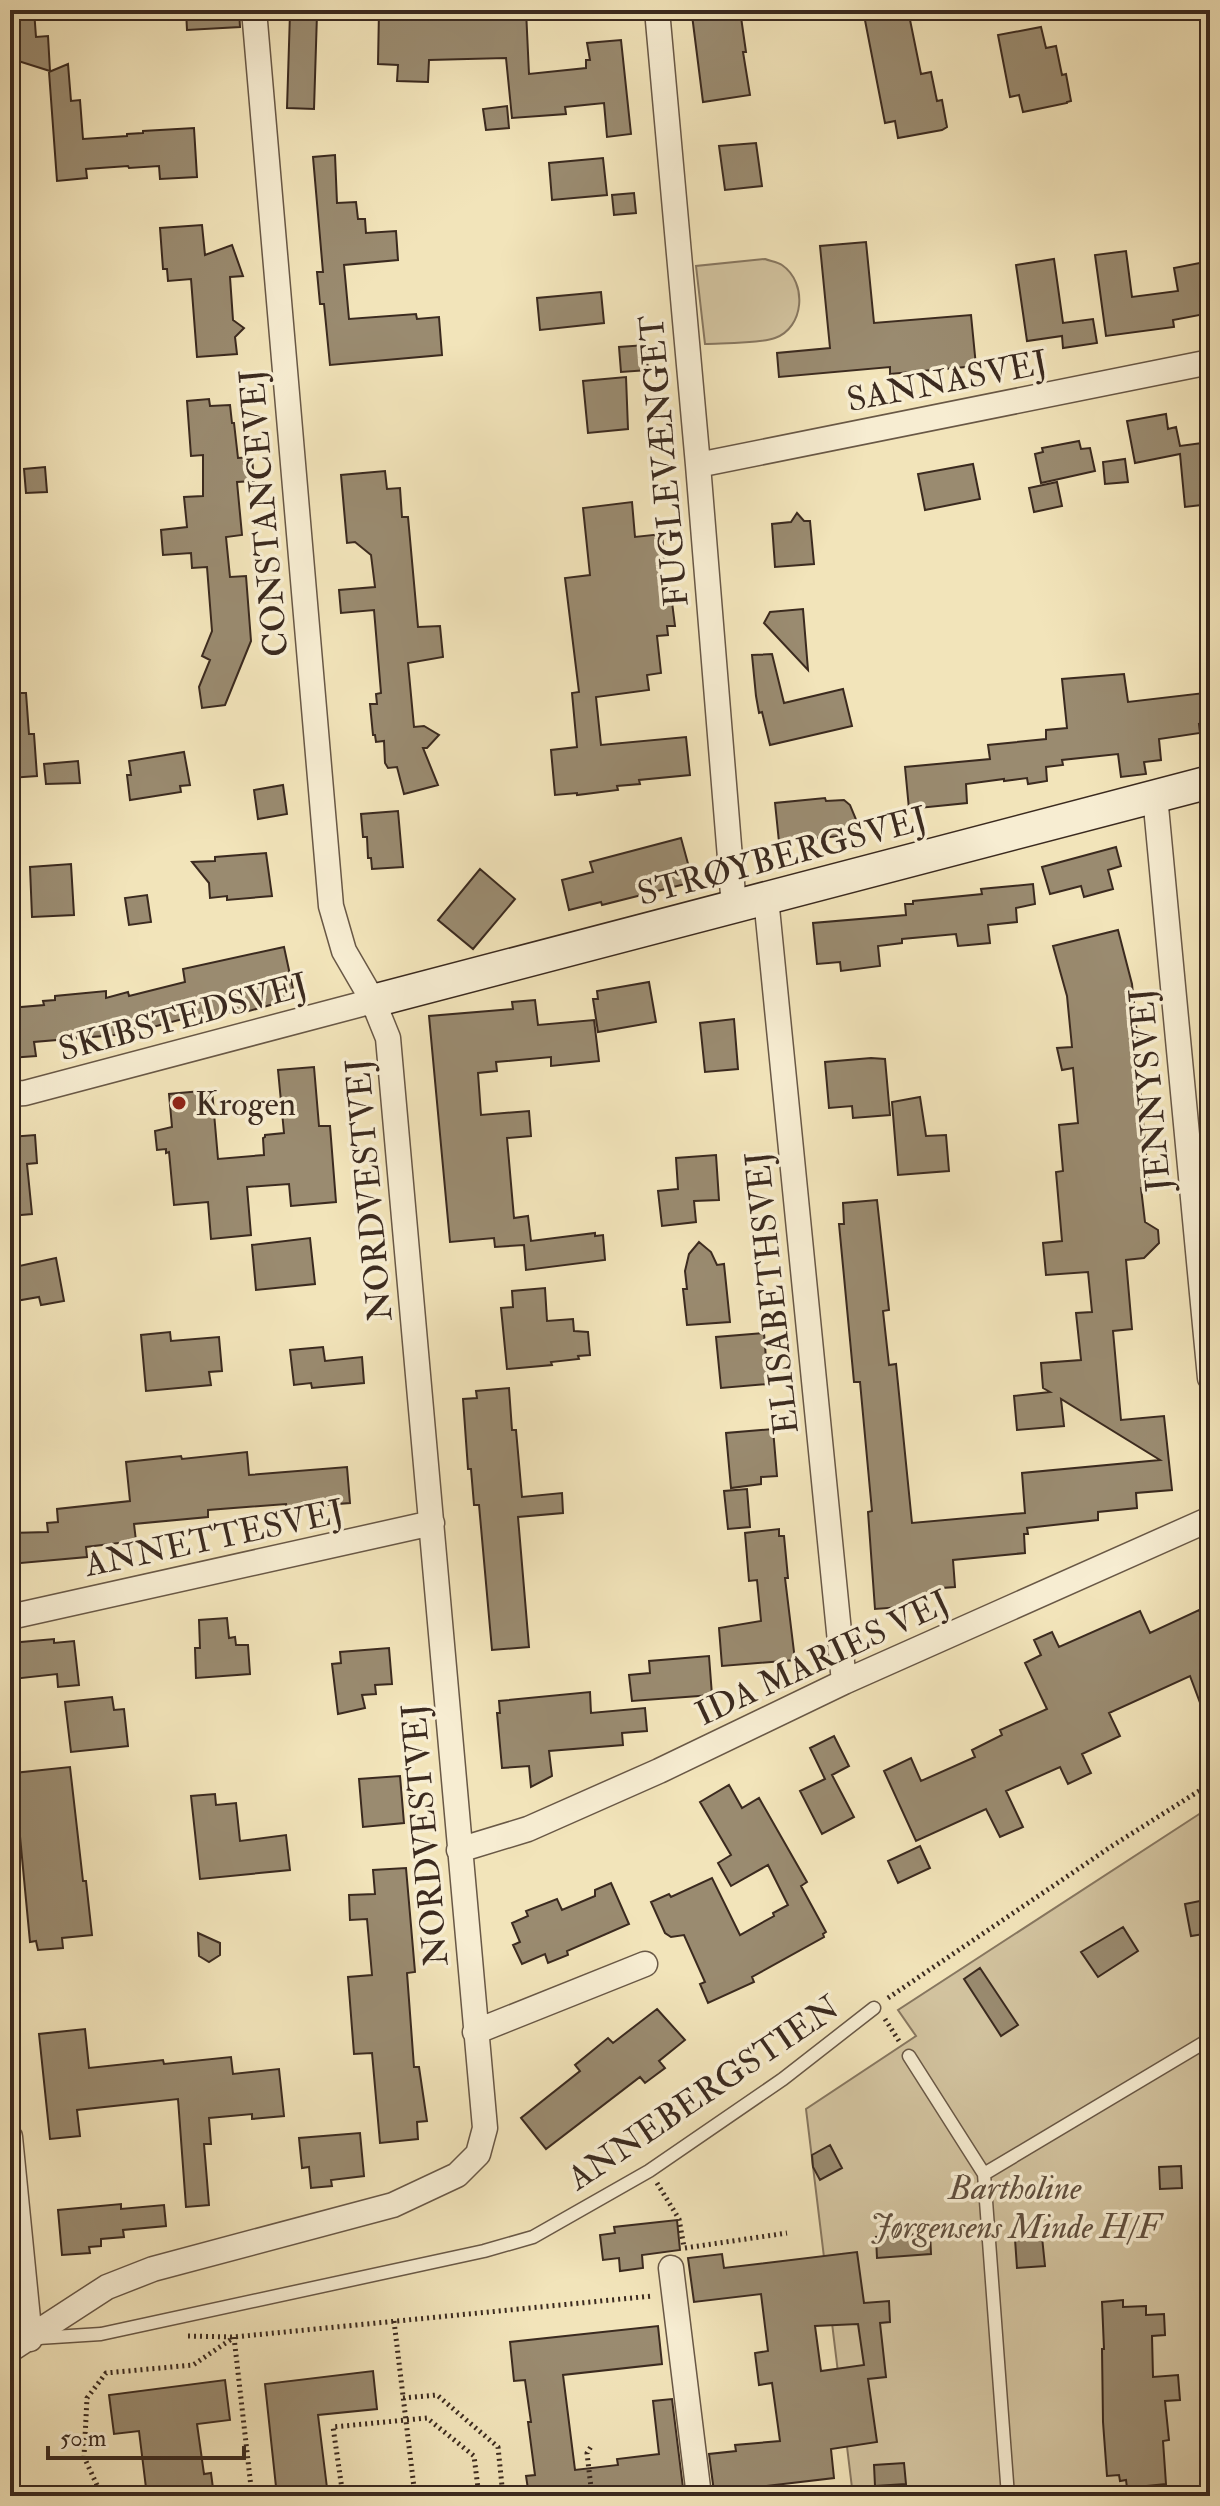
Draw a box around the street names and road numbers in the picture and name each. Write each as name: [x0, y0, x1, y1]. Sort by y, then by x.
street label: FUGLEVÆNGET: [630, 313, 699, 608]
street label: SANNASVEJ: [843, 341, 1051, 422]
street label: CONSTANCEVEJ: [230, 367, 298, 658]
street label: STRØYBERGSVEJ: [633, 797, 932, 916]
street label: SKIBSTEDSVEJ: [54, 964, 313, 1071]
street label: JENNYSVEJ: [1120, 986, 1181, 1195]
street label: NORDVESTVEJ: [337, 1057, 402, 1323]
street label: ELISABETHSVEJ: [736, 1149, 809, 1436]
street label: ANNETTESVEJ: [80, 1490, 348, 1587]
street label: IDA MARIES VEJ: [689, 1581, 956, 1736]
street label: NORDVESTVEJ: [393, 1702, 458, 1968]
street label: ANNEBERGSTIEN: [559, 1986, 848, 2201]

